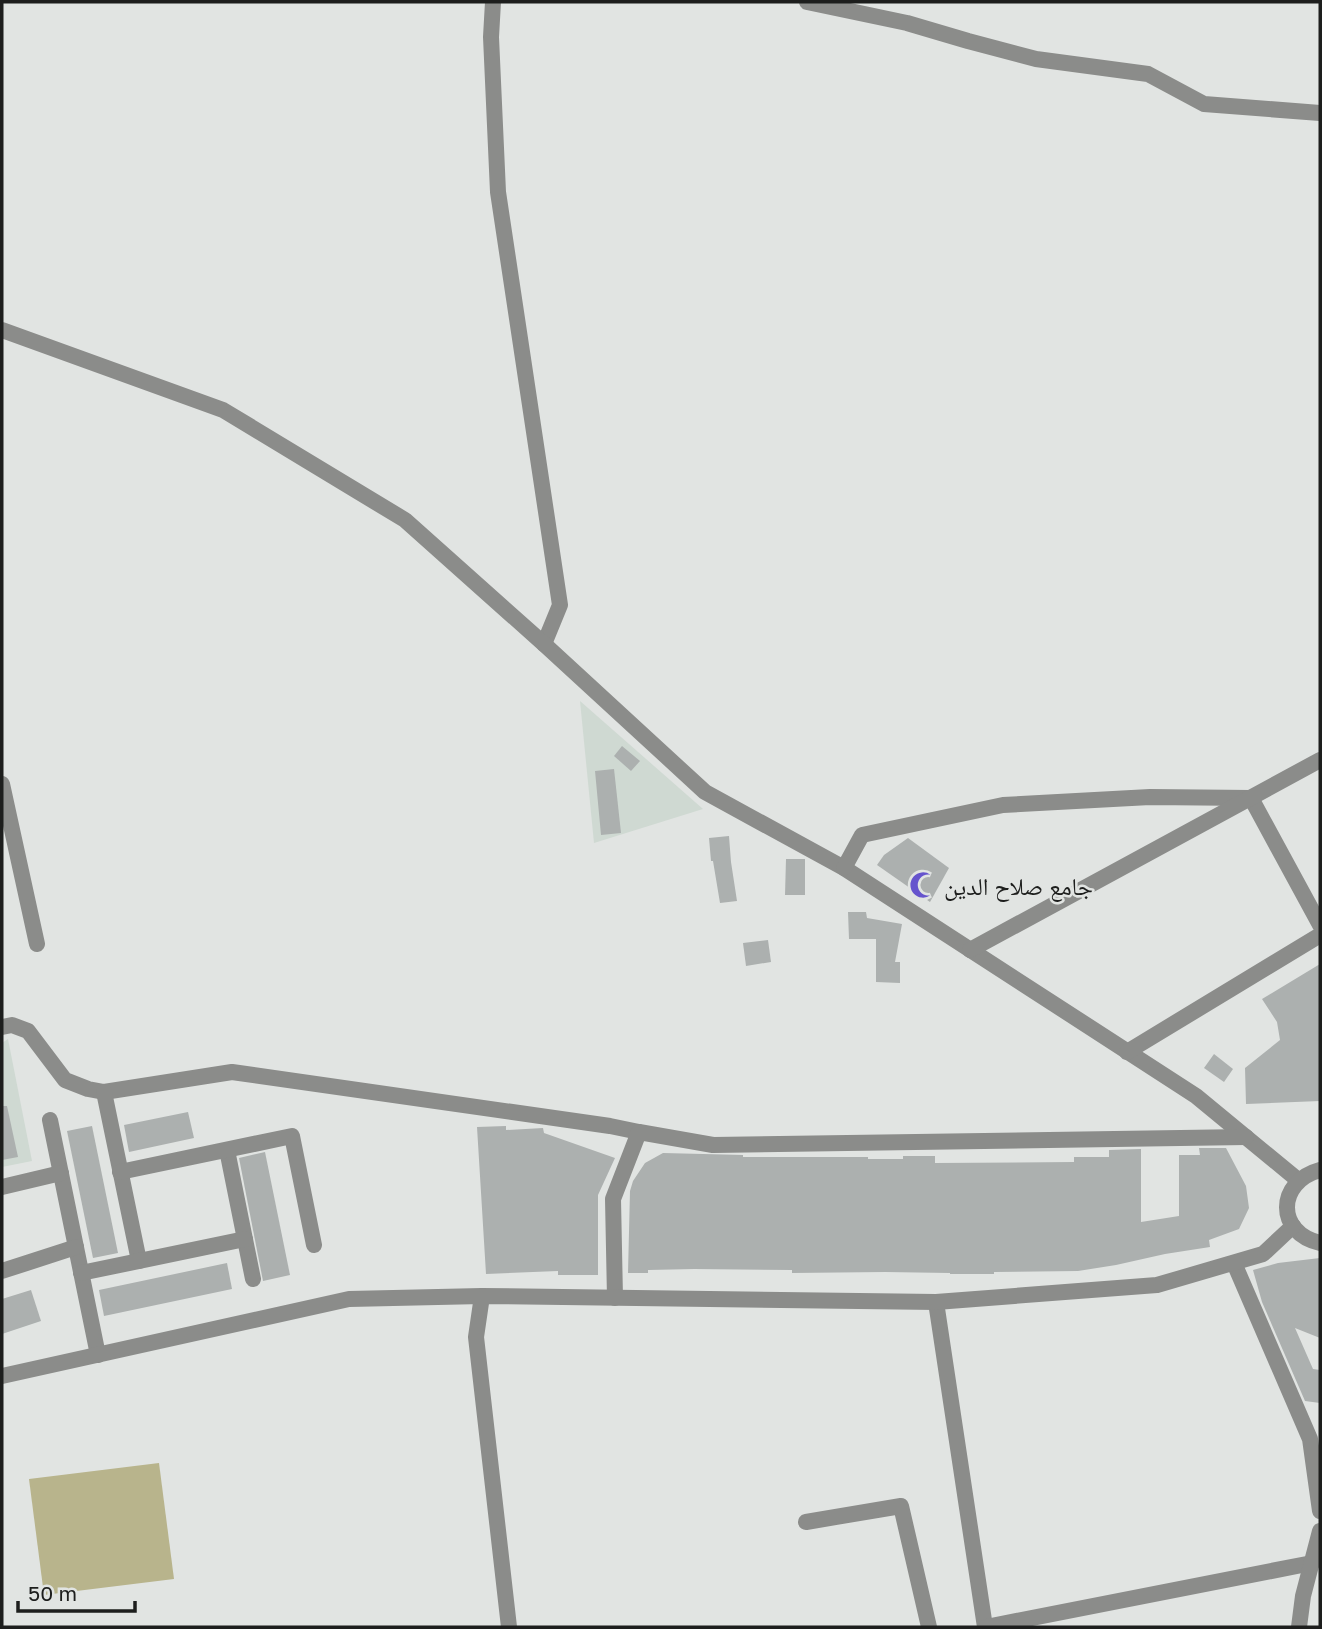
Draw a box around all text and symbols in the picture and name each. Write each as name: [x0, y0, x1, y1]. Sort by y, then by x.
mosque icon: جامع صلاح الدين: [908, 870, 938, 900]
place label: جامع صلاح الدين: [944, 871, 1093, 902]
scale bar: [18, 1570, 135, 1614]
text: 50 m: [28, 1580, 77, 1606]

